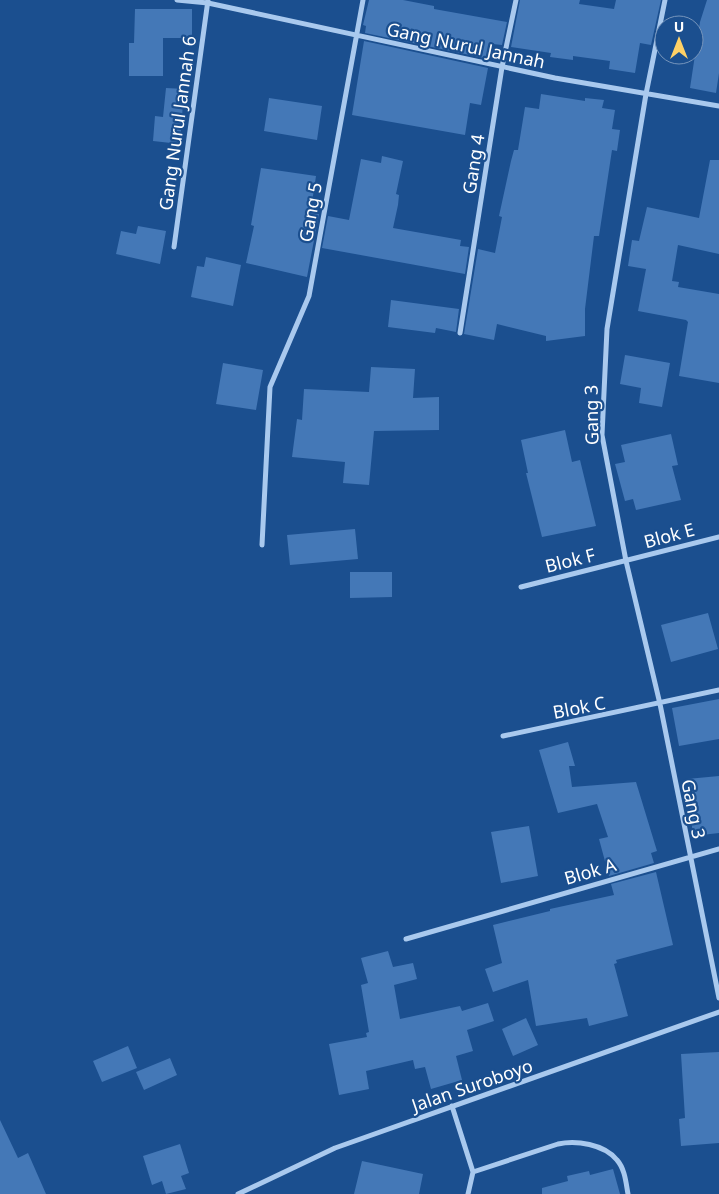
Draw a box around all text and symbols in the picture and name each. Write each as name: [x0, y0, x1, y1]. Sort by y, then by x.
north arrow: [654, 15, 704, 65]
street label: Gang Nurul Jannah: [385, 16, 547, 74]
text: U: [674, 17, 684, 36]
street label: Gang Nurul Jannah 6: [153, 34, 201, 212]
street label: Gang 4: [456, 132, 490, 196]
street label: Gang 5: [293, 180, 327, 244]
street label: Gang 3: [578, 385, 604, 445]
street label: Blok E: [641, 517, 697, 553]
street label: Blok F: [542, 542, 598, 578]
street label: Blok C: [551, 690, 607, 724]
street label: Gang 3: [676, 777, 712, 841]
street label: Blok A: [561, 852, 619, 890]
street label: Jalan Suroboyo: [407, 1053, 536, 1118]

